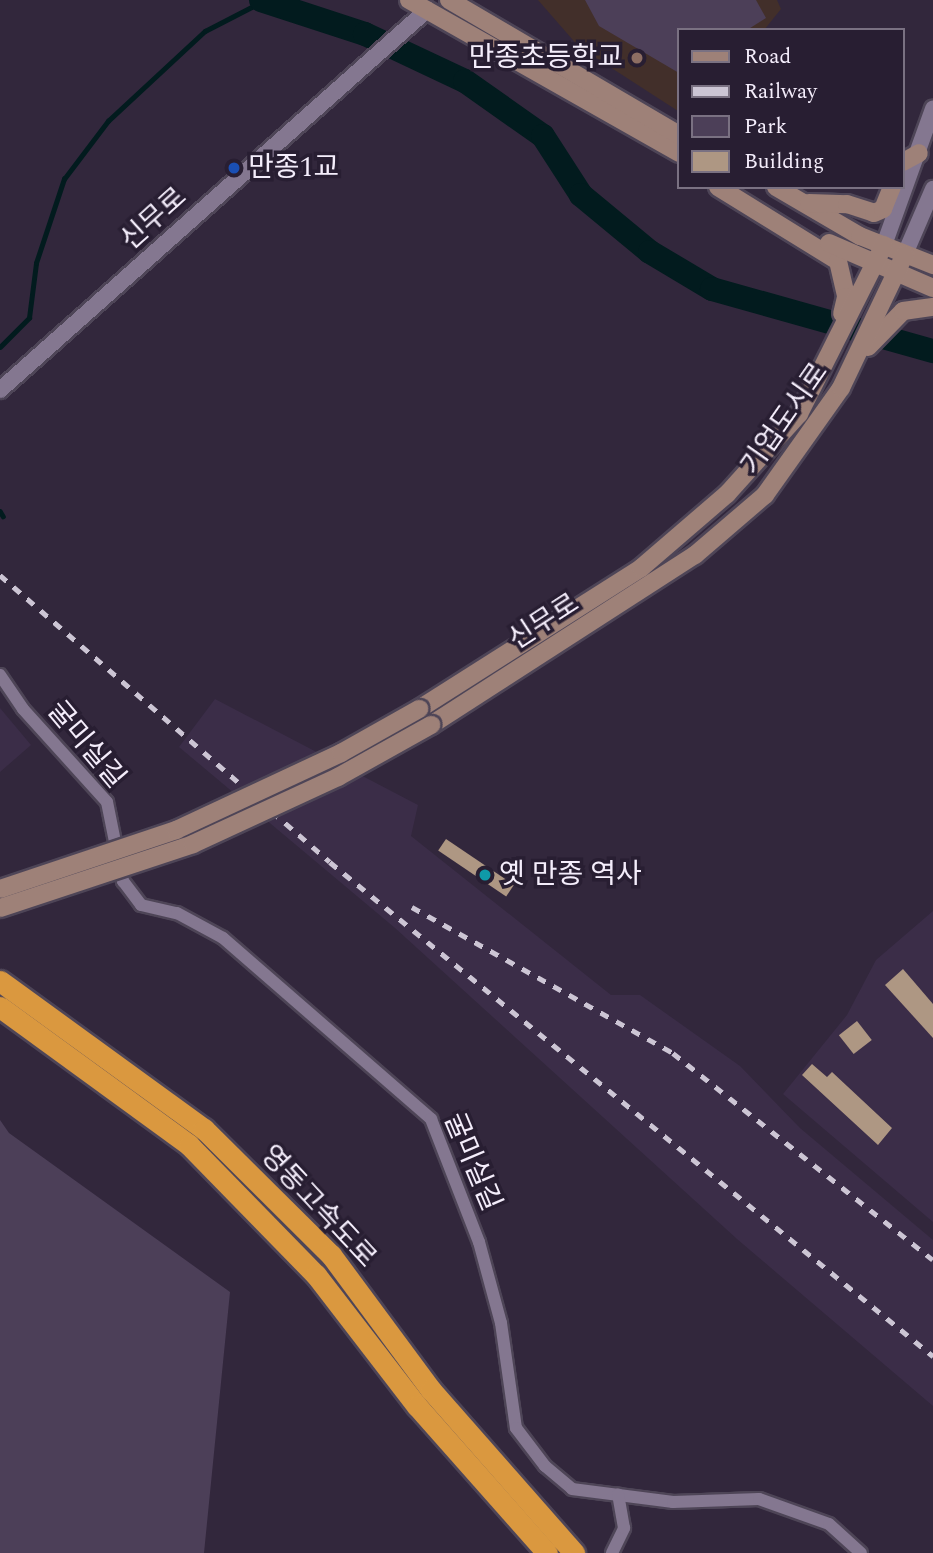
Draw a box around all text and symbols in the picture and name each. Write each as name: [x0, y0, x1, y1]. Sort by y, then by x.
legend: [678, 28, 905, 189]
place label: 만종초등학교: [468, 41, 623, 75]
text: Road: [744, 41, 791, 73]
marker: 만종초등학교: [629, 50, 645, 66]
text: Railway: [744, 76, 817, 108]
text: Park: [744, 111, 787, 143]
text: Building: [744, 146, 824, 178]
place label: 만종1교: [248, 151, 339, 185]
marker: 만종1교: [226, 160, 242, 176]
street label: 신무로: [114, 181, 194, 257]
street label: 기업도시로: [734, 357, 836, 481]
street label: 신무로: [502, 587, 586, 657]
street label: 굴미실길: [40, 695, 132, 795]
place label: 옛 만종 역사: [499, 858, 642, 892]
marker: 옛 만종 역사: [477, 867, 493, 883]
street label: 굴미실길: [436, 1108, 508, 1216]
street label: 영동고속도로: [253, 1139, 383, 1275]

